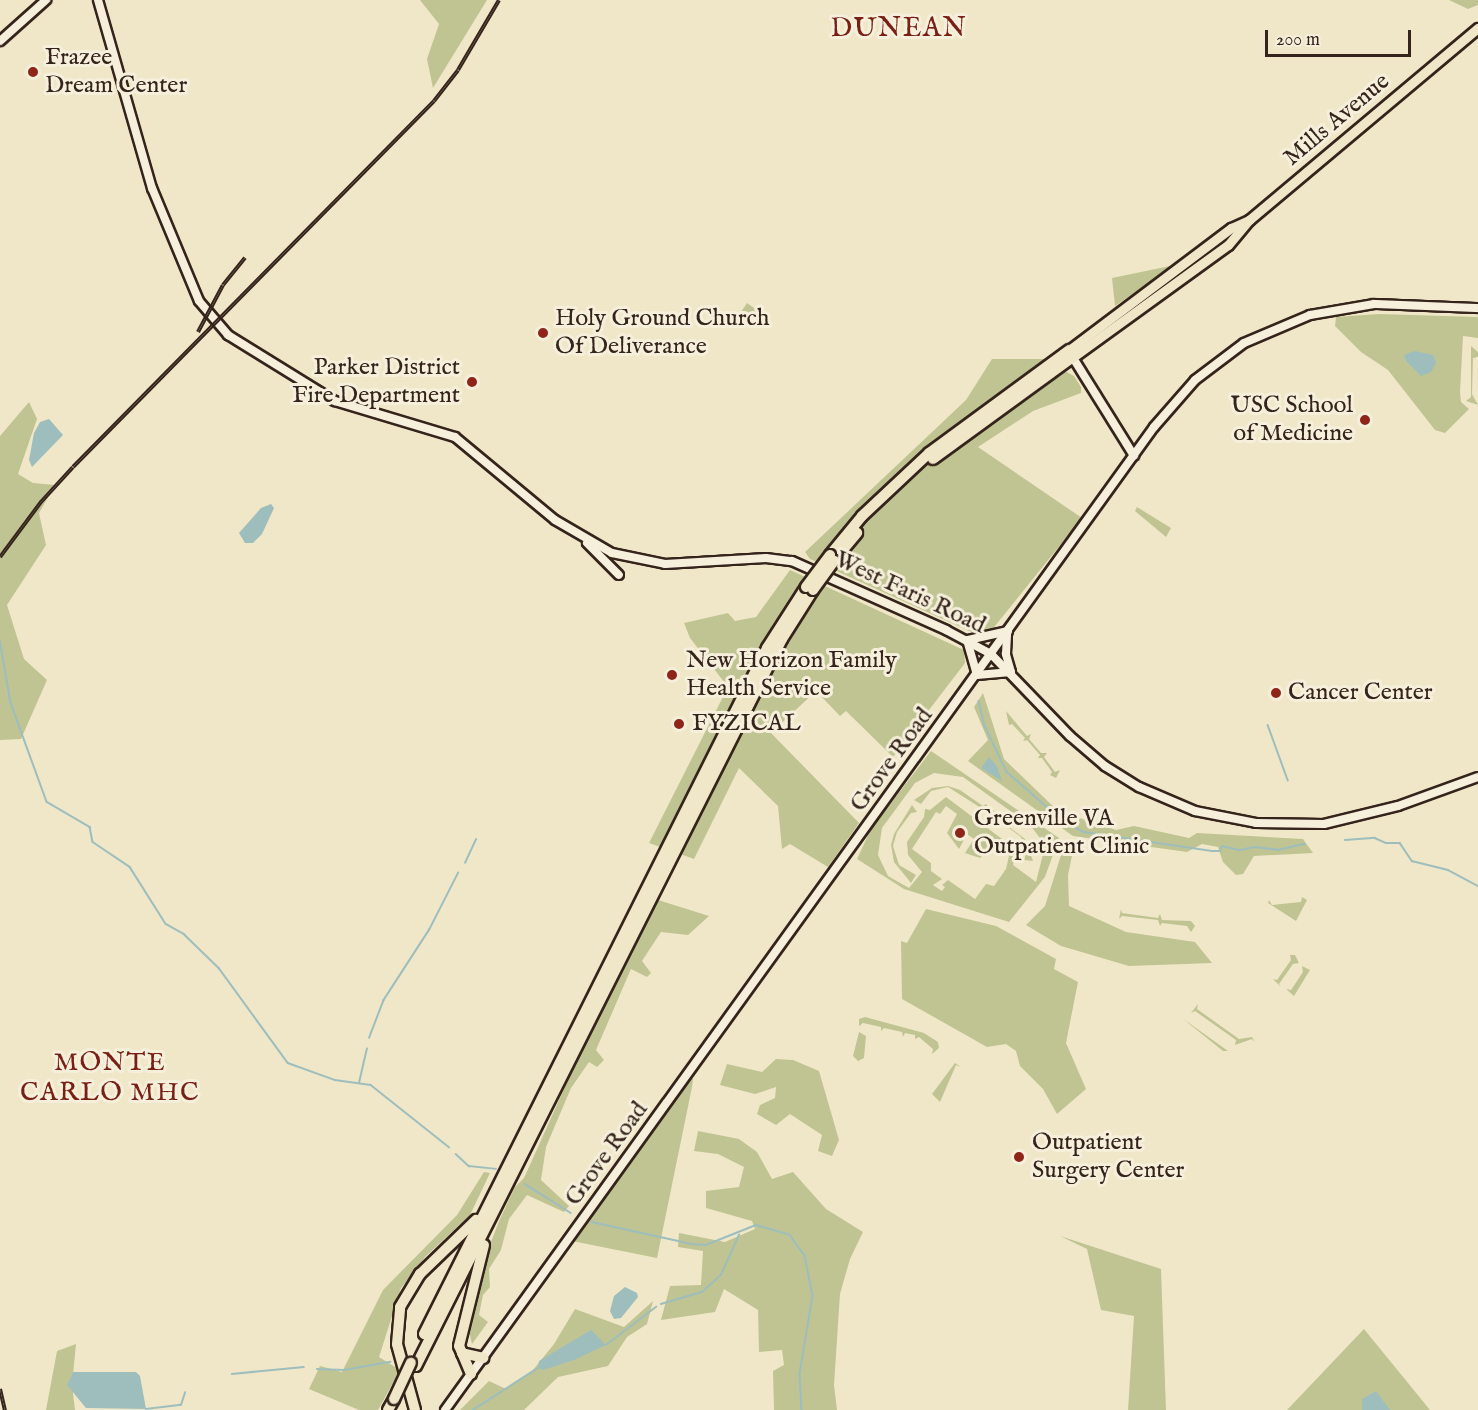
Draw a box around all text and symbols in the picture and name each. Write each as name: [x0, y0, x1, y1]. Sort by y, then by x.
district label: DUNEAN: [831, 14, 967, 46]
scale bar: [1268, 18, 1414, 56]
text: 200 m: [1276, 29, 1320, 52]
place label: Frazee Dream Center: [45, 44, 187, 100]
marker: Frazee Dream Center: [26, 65, 40, 79]
street label: Mills Avenue: [1278, 67, 1396, 173]
place label: Holy Ground Church Of Deliverance: [555, 305, 770, 361]
marker: Holy Ground Church Of Deliverance: [536, 326, 550, 340]
place label: Parker District Fire Department: [292, 354, 460, 410]
marker: Parker District Fire Department: [465, 375, 479, 389]
place label: USC School of Medicine: [1230, 392, 1353, 448]
marker: USC School of Medicine: [1358, 413, 1372, 427]
street label: West Faris Road: [830, 546, 990, 640]
place label: New Horizon Family Health Service: [686, 647, 897, 703]
marker: New Horizon Family Health Service: [663, 666, 681, 684]
place label: Cancer Center: [1288, 679, 1433, 707]
marker: Cancer Center: [1269, 686, 1283, 700]
street label: Grove Road: [845, 702, 939, 818]
place label: FYZICAL: [692, 710, 801, 738]
marker: FYZICAL: [670, 715, 688, 733]
place label: Greenville VA Outpatient Clinic: [974, 805, 1149, 861]
marker: Greenville VA Outpatient Clinic: [951, 824, 969, 842]
district label: MONTE CARLO MHC: [20, 1047, 200, 1108]
street label: Grove Road: [560, 1096, 654, 1212]
place label: Outpatient Surgery Center: [1032, 1129, 1184, 1185]
marker: Outpatient Surgery Center: [1010, 1148, 1028, 1166]

